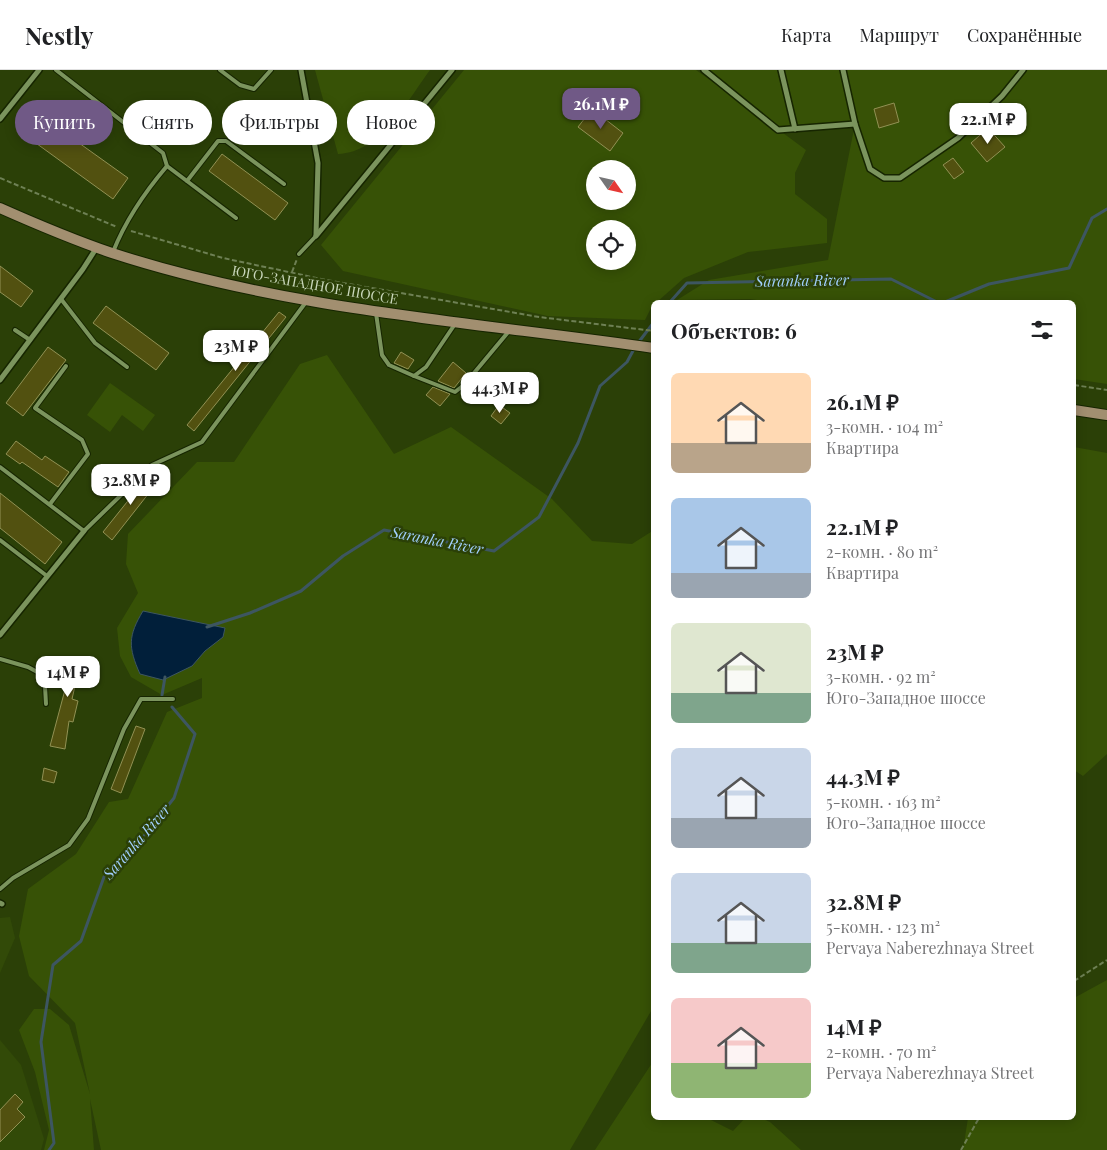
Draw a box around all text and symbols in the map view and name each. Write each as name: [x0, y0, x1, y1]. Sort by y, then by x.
text: Nestly: [25, 19, 93, 51]
text: Карта: [781, 23, 831, 47]
text: Маршрут: [859, 23, 939, 47]
text: Сохранённые: [967, 23, 1082, 47]
pin: 26.1M ₽: [555, 88, 647, 130]
text: 26.1M ₽: [573, 93, 629, 114]
chip: Купить: [15, 100, 113, 145]
chip: Снять: [123, 100, 212, 145]
chip: Фильтры: [222, 100, 337, 145]
chip: Новое: [347, 100, 435, 145]
pin: 22.1M ₽: [942, 102, 1034, 145]
text: 22.1M ₽: [960, 108, 1016, 129]
north arrow: [586, 160, 636, 210]
map controls: [586, 160, 636, 270]
button: locate: [586, 220, 636, 270]
street label: ЮГО-ЗАПАДНОЕ ШОССЕ: [231, 261, 400, 308]
water label: Saranka River: [754, 269, 849, 291]
text: Объектов: 6: [671, 316, 797, 344]
icon: filters: [1028, 316, 1056, 344]
pin: 23M ₽: [201, 330, 271, 372]
text: 23M ₽: [214, 335, 258, 356]
pin: 44.3M ₽: [454, 372, 546, 414]
text: 44.3M ₽: [472, 377, 528, 398]
text: 26.1M ₽: [826, 387, 899, 415]
icon: home: [711, 393, 771, 453]
text: 3-комн. · 104 m²: [826, 416, 943, 437]
text: Квартира: [826, 437, 899, 458]
pin: 32.8M ₽: [85, 464, 177, 506]
text: 32.8M ₽: [102, 469, 160, 490]
text: 22.1M ₽: [826, 512, 898, 540]
icon: home: [711, 518, 771, 578]
water label: Saranka River: [388, 521, 486, 559]
text: 2-комн. · 80 m²: [826, 541, 938, 562]
text: Квартира: [826, 562, 899, 583]
text: 23M ₽: [826, 637, 884, 665]
icon: home: [711, 643, 771, 703]
pin: 14M ₽: [33, 656, 103, 698]
text: 14M ₽: [47, 661, 89, 682]
text: 3-комн. · 92 m²: [826, 666, 936, 687]
text: Юго-Западное шоссе: [826, 687, 986, 708]
text: 44.3M ₽: [826, 762, 900, 790]
icon: home: [711, 768, 771, 828]
text: 5-комн. · 163 m²: [826, 791, 941, 812]
water label: Saranka River: [97, 799, 175, 884]
text: Юго-Западное шоссе: [826, 812, 986, 833]
text: 32.8M ₽: [826, 887, 901, 915]
icon: home: [711, 893, 771, 953]
text: 5-комн. · 123 m²: [826, 916, 940, 937]
text: Pervaya Naberezhnaya Street: [826, 937, 1034, 958]
text: 14M ₽: [826, 1012, 882, 1040]
icon: home: [711, 1018, 771, 1078]
text: 2-комн. · 70 m²: [826, 1041, 936, 1062]
text: Pervaya Naberezhnaya Street: [826, 1062, 1034, 1083]

